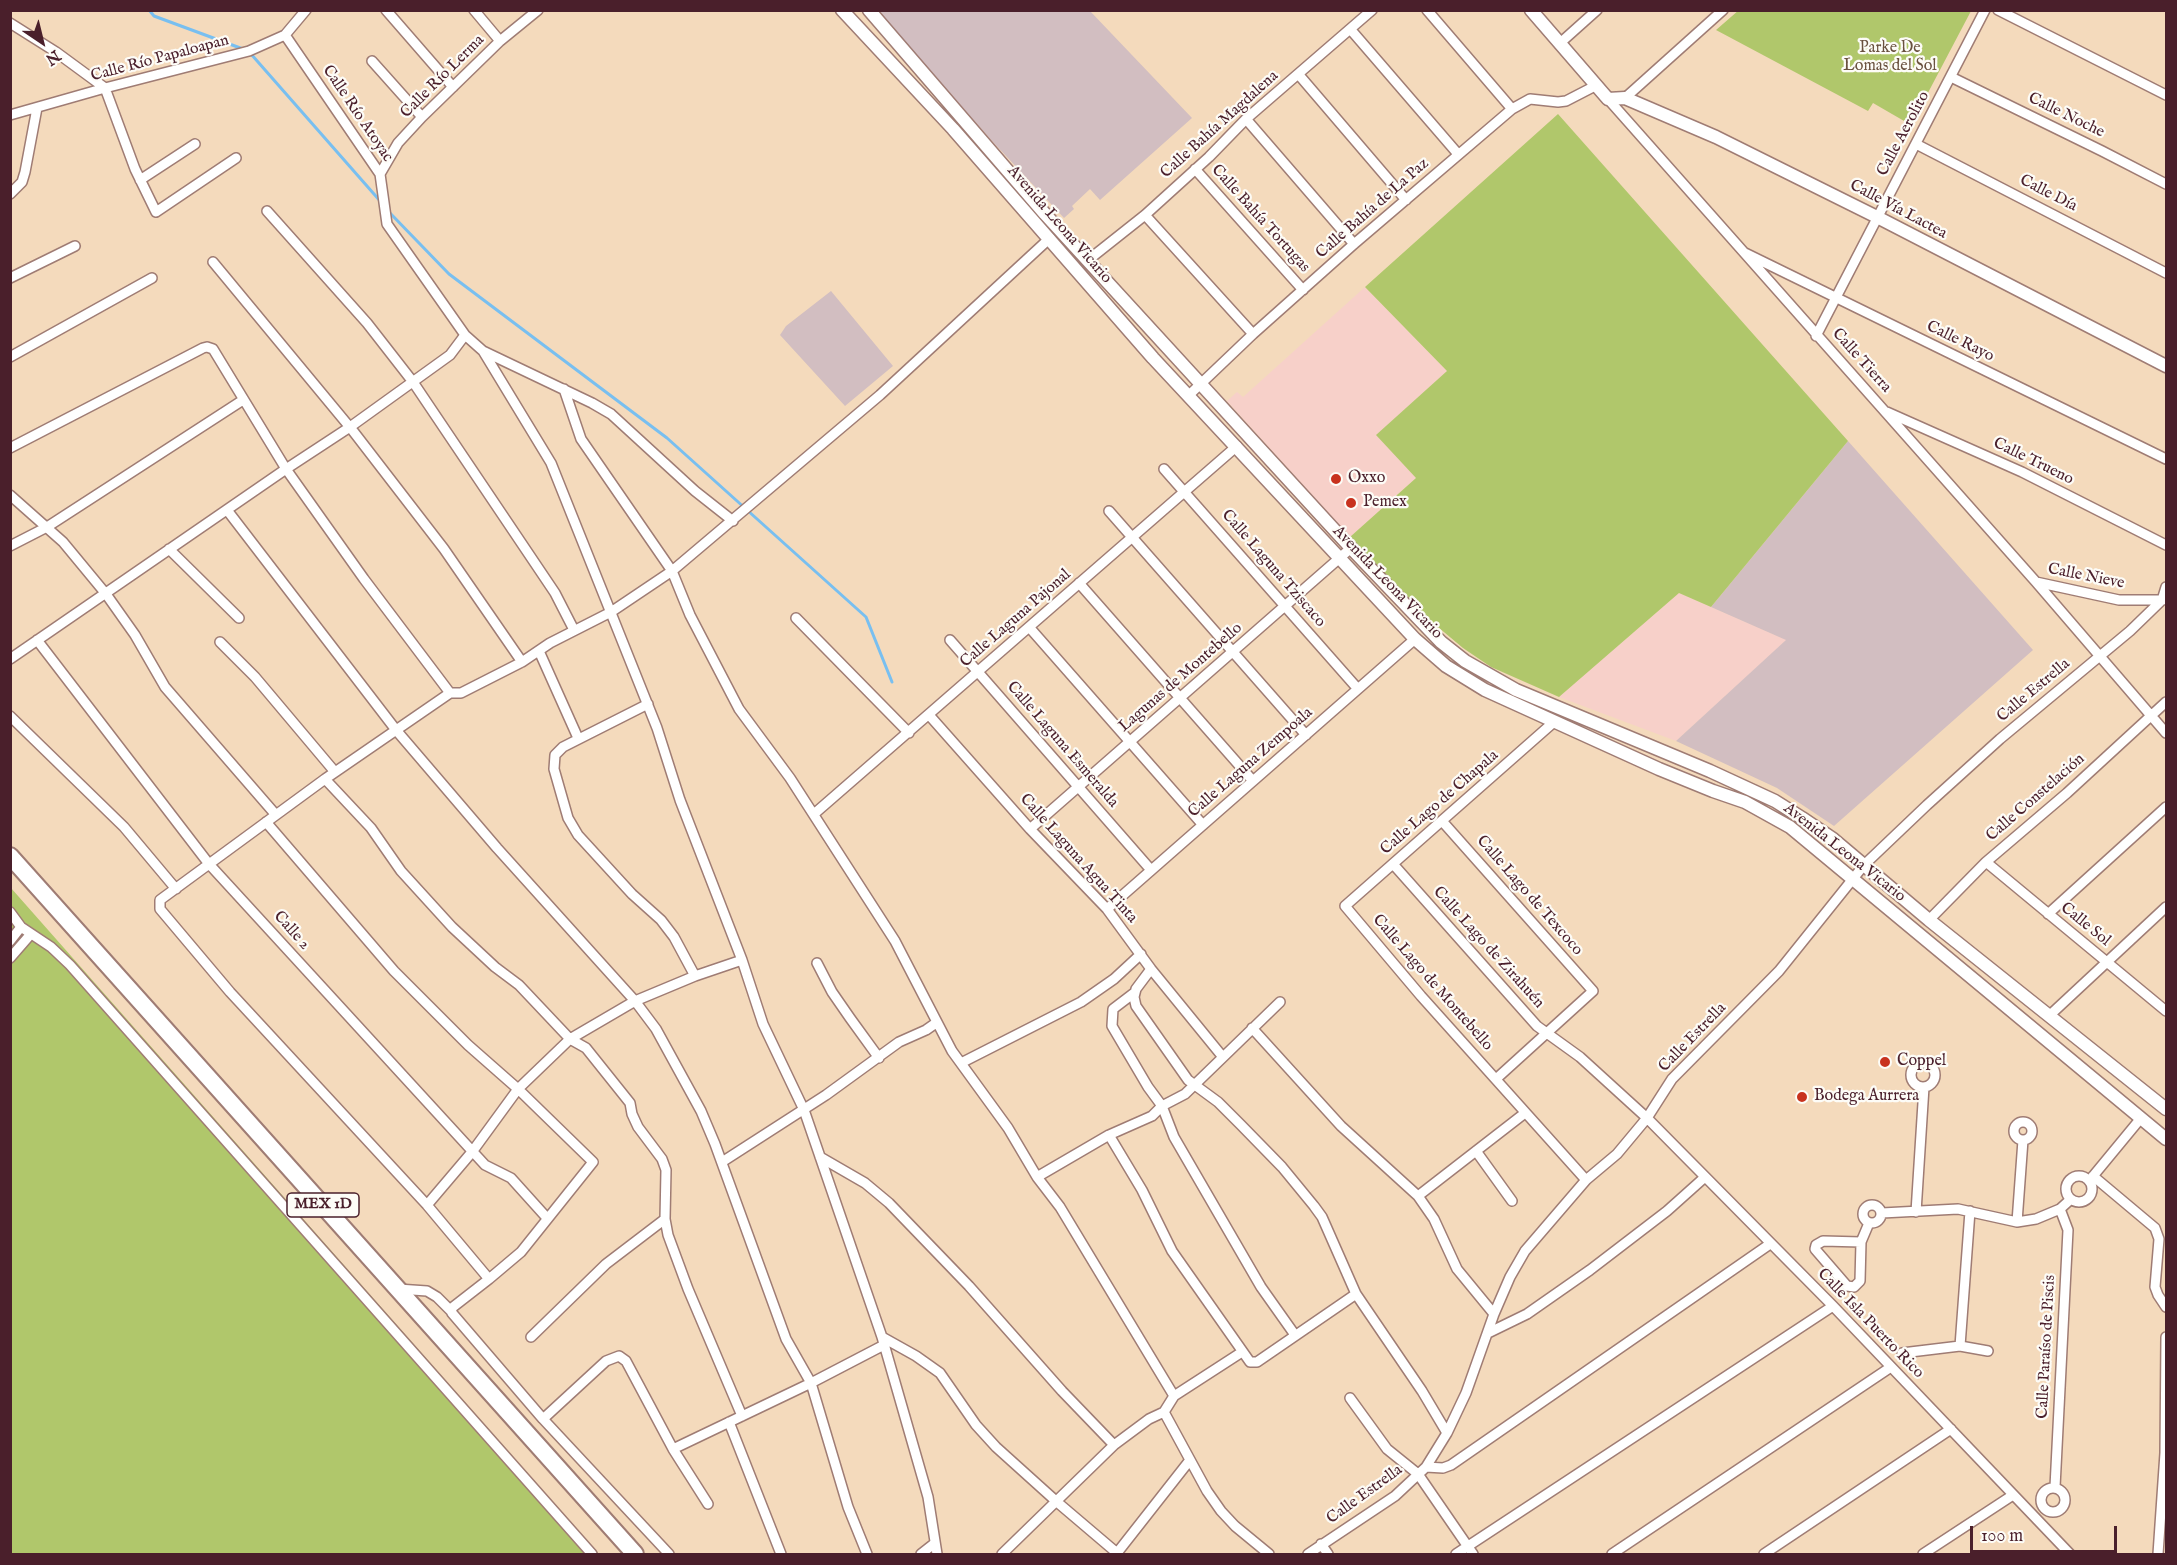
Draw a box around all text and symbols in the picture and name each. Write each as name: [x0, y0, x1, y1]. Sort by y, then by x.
north arrow: [12, 12, 72, 72]
street label: Calle Río Papaloapan: [89, 31, 231, 87]
street label: Calle Río Lerma: [397, 31, 489, 123]
park label: Parke De Lomas del Sol: [1843, 39, 1937, 77]
text: N: [41, 45, 64, 69]
street label: Calle Río Atoyac: [318, 62, 396, 166]
street label: Calle Bahía Magdalena: [1157, 67, 1283, 183]
street label: Calle Aerolito: [1874, 88, 1934, 180]
street label: Calle Noche: [2025, 89, 2107, 143]
street label: Calle Bahía de La Paz: [1313, 155, 1433, 263]
street label: Calle Bahía Tortugas: [1207, 161, 1313, 277]
street label: Avenida Leona Vicario: [1003, 162, 1115, 288]
street label: Calle Día: [2016, 171, 2080, 217]
street label: Calle Vía Lactea: [1846, 176, 1950, 244]
street label: Calle Rayo: [1923, 317, 1997, 367]
street label: Calle Tierra: [1827, 325, 1895, 397]
street label: Calle Trueno: [1990, 434, 2076, 490]
place label: Oxxo: [1348, 469, 1385, 489]
marker: Oxxo: [1329, 472, 1343, 486]
place label: Pemex: [1363, 493, 1407, 513]
marker: Pemex: [1344, 496, 1358, 510]
street label: Calle Laguna Tziscaco: [1217, 506, 1329, 632]
street label: Avenida Leona Vicario: [1328, 522, 1446, 644]
street label: Calle Nieve: [2046, 560, 2126, 594]
street label: Calle Laguna Pajonal: [957, 566, 1075, 672]
street label: Lagunas de Montebello: [1115, 619, 1247, 737]
street label: Calle Estrella: [1994, 655, 2074, 727]
street label: Calle Laguna Esmeralda: [1002, 678, 1122, 812]
street label: Calle Laguna Zempoala: [1185, 704, 1317, 822]
street label: Calle Lago de Chapala: [1377, 747, 1503, 859]
street label: Calle Constelación: [1983, 750, 2089, 846]
street label: Calle Laguna Agua Tinta: [1015, 790, 1141, 928]
street label: Avenida Leona Vicario: [1779, 799, 1909, 907]
street label: Calle Lago de Texcoco: [1472, 832, 1586, 960]
street label: Calle Lago de Zirahuén: [1428, 883, 1548, 1013]
street label: Calle Sol: [2056, 899, 2114, 951]
street label: Calle 2: [269, 908, 313, 954]
street label: Calle Lago de Montebello: [1368, 911, 1496, 1055]
street label: Calle Estrella: [1655, 999, 1731, 1077]
place label: Coppel: [1897, 1052, 1946, 1072]
marker: Coppel: [1878, 1055, 1892, 1069]
place label: Bodega Aurrera: [1814, 1087, 1919, 1107]
marker: Bodega Aurrera: [1795, 1090, 1809, 1104]
road number: MEX 1D: [287, 1193, 359, 1217]
street label: Calle Isla Puerto Rico: [1813, 1265, 1927, 1383]
street label: Calle Paraíso de Piscis: [2034, 1275, 2060, 1419]
street label: Calle Estrella: [1323, 1461, 1407, 1529]
scale bar: [1973, 1514, 2120, 1552]
text: 100 m: [1981, 1525, 2023, 1548]

